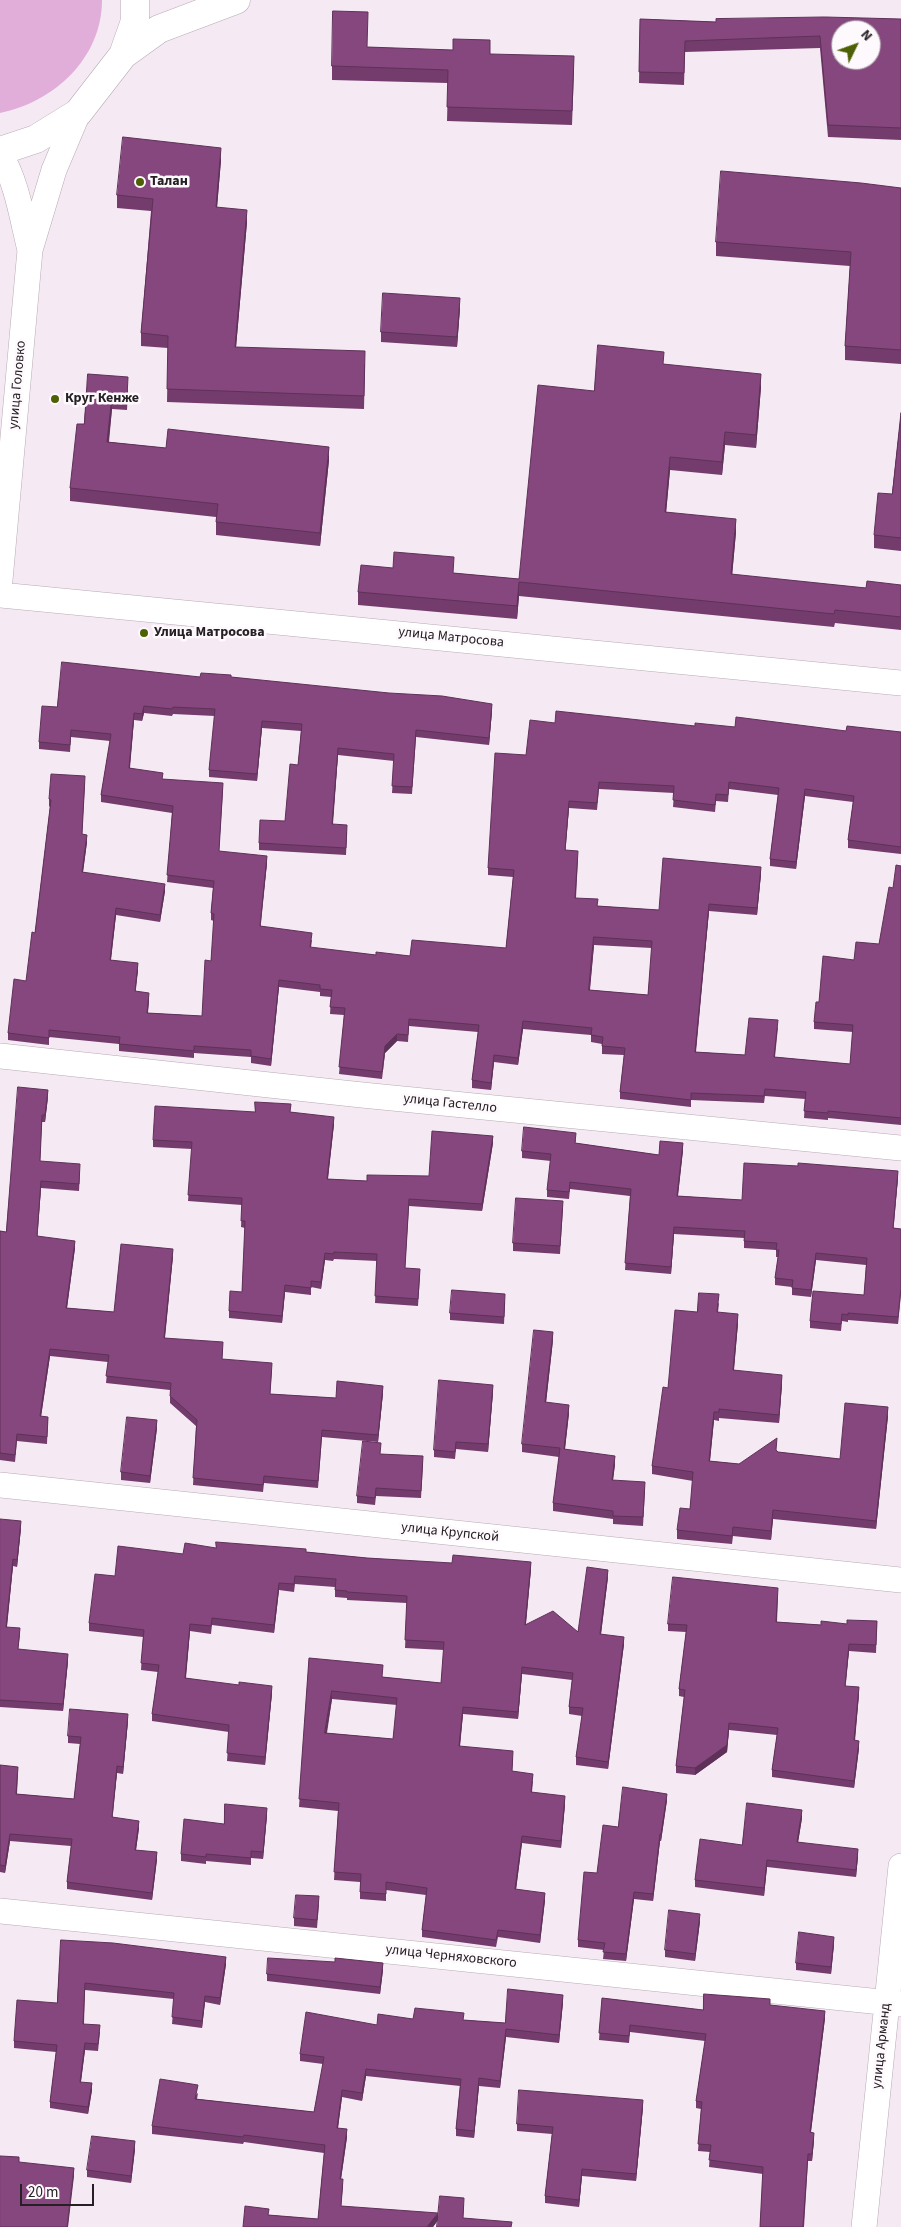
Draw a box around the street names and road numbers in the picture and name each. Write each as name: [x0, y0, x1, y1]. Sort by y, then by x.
street label: улица Головко: [6, 340, 30, 430]
street label: улица Матросова: [397, 624, 505, 652]
street label: улица Гастелло: [402, 1091, 498, 1117]
street label: улица Крупской: [400, 1520, 500, 1546]
street label: улица Черняховского: [385, 1942, 517, 1972]
street label: улица Арманд: [869, 2002, 895, 2090]

